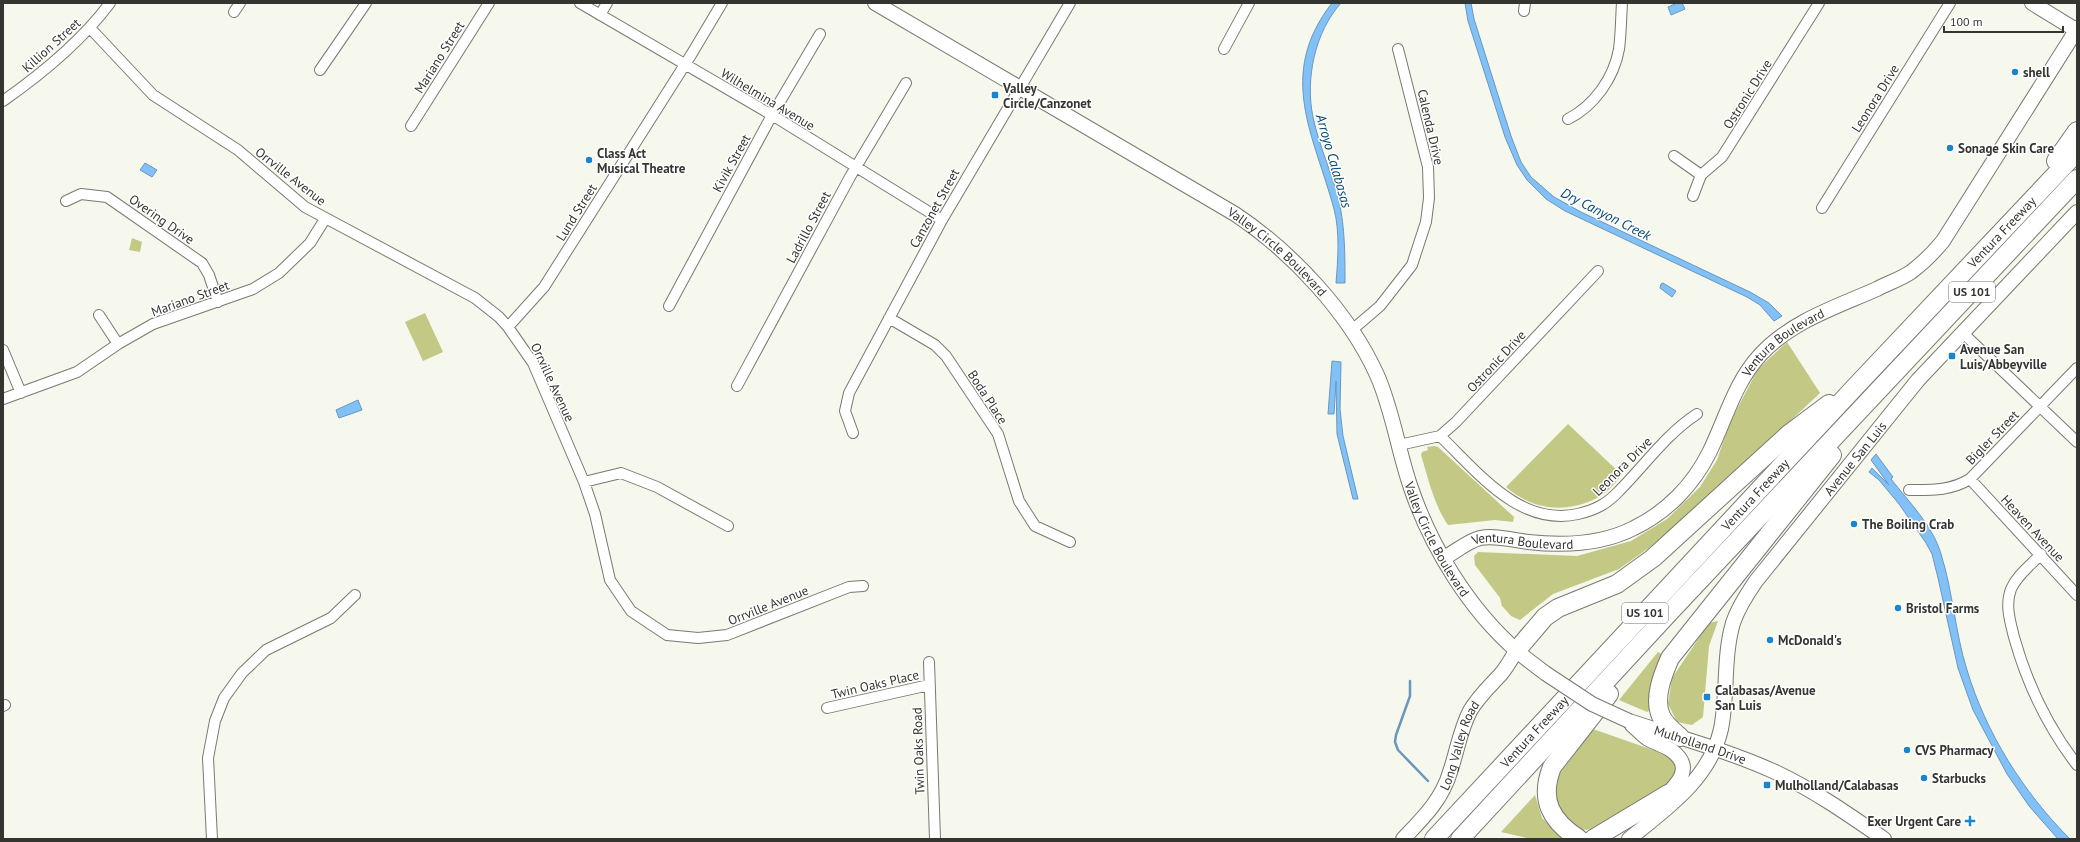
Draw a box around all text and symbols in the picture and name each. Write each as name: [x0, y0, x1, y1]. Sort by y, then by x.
scale bar: [1944, 8, 2063, 34]
street label: Killion Street: [18, 14, 85, 76]
text: 100 m: [1950, 14, 1983, 29]
street label: Mariano Street: [411, 18, 469, 96]
street label: Ostronic Drive: [1719, 56, 1776, 132]
street label: Leonora Drive: [1848, 61, 1903, 135]
place label: shell: [2023, 64, 2050, 81]
street label: Wilhelmina Avenue: [718, 65, 818, 134]
marker: shell: [2010, 67, 2020, 77]
place label: Valley Circle/Canzonet: [1002, 80, 1092, 112]
street label: Calenda Drive: [1414, 88, 1447, 167]
marker: Valley Circle/Canzonet: [990, 90, 1000, 100]
water label: Arroyo Calabasas: [1312, 111, 1356, 210]
street label: Kivik Street: [709, 131, 755, 195]
place label: Sonage Skin Care: [1958, 140, 2054, 157]
street label: Orrville Avenue: [252, 143, 330, 209]
marker: Sonage Skin Care: [1945, 143, 1955, 153]
place label: Class Act Musical Theatre: [597, 145, 686, 177]
marker: Class Act Musical Theatre: [584, 155, 594, 165]
street label: Canzonet Street: [906, 165, 964, 251]
street label: Lund Street: [552, 180, 601, 244]
water label: Dry Canyon Creek: [1558, 184, 1655, 245]
street label: Ladrillo Street: [782, 188, 835, 266]
street label: Overing Drive: [126, 191, 198, 248]
street label: Ventura Freeway: [1963, 193, 2040, 272]
street label: Valley Circle Boulevard: [1224, 203, 1330, 300]
street label: Mariano Street: [149, 276, 232, 320]
road number: US 101: [1949, 282, 1995, 302]
street label: Ventura Boulevard: [1738, 305, 1827, 381]
street label: Ostronic Drive: [1463, 327, 1529, 396]
street label: Orrville Avenue: [527, 340, 578, 424]
place label: Avenue San Luis/Abbeyville: [1960, 341, 2047, 373]
marker: Avenue San Luis/Abbeyville: [1947, 351, 1957, 361]
street label: Boda Place: [964, 367, 1011, 428]
street label: Bigler Street: [1962, 406, 2023, 468]
street label: Avenue San Luis: [1820, 418, 1890, 499]
street label: Leonora Drive: [1589, 433, 1656, 500]
street label: Ventura Freeway: [1717, 455, 1793, 535]
street label: Valley Circle Boulevard: [1400, 479, 1473, 600]
street label: Heaven Avenue: [1997, 491, 2068, 565]
place label: The Boiling Crab: [1862, 516, 1954, 533]
marker: The Boiling Crab: [1849, 519, 1859, 529]
street label: Ventura Boulevard: [1468, 529, 1574, 553]
street label: Orrville Avenue: [725, 582, 811, 629]
place label: Bristol Farms: [1906, 600, 1980, 617]
road number: US 101: [1622, 603, 1668, 623]
marker: Bristol Farms: [1893, 603, 1903, 613]
place label: McDonald's: [1778, 632, 1842, 649]
marker: McDonald's: [1765, 635, 1775, 645]
street label: Twin Oaks Place: [830, 666, 921, 703]
place label: Calabasas/Avenue San Luis: [1715, 682, 1816, 714]
street label: Ventura Freeway: [1496, 692, 1572, 772]
marker: Calabasas/Avenue San Luis: [1702, 692, 1712, 702]
street label: Long Valley Road: [1436, 697, 1483, 793]
street label: Twin Oaks Road: [908, 707, 929, 795]
street label: Mulholland Drive: [1652, 722, 1749, 768]
place label: CVS Pharmacy: [1915, 742, 1994, 759]
marker: CVS Pharmacy: [1902, 745, 1912, 755]
place label: Starbucks: [1932, 770, 1986, 787]
marker: Starbucks: [1919, 773, 1929, 783]
place label: Mulholland/Calabasas: [1775, 777, 1899, 794]
marker: Mulholland/Calabasas: [1762, 780, 1772, 790]
place label: Exer Urgent Care: [1867, 813, 1961, 830]
marker: Exer Urgent Care: [1964, 815, 1976, 827]

